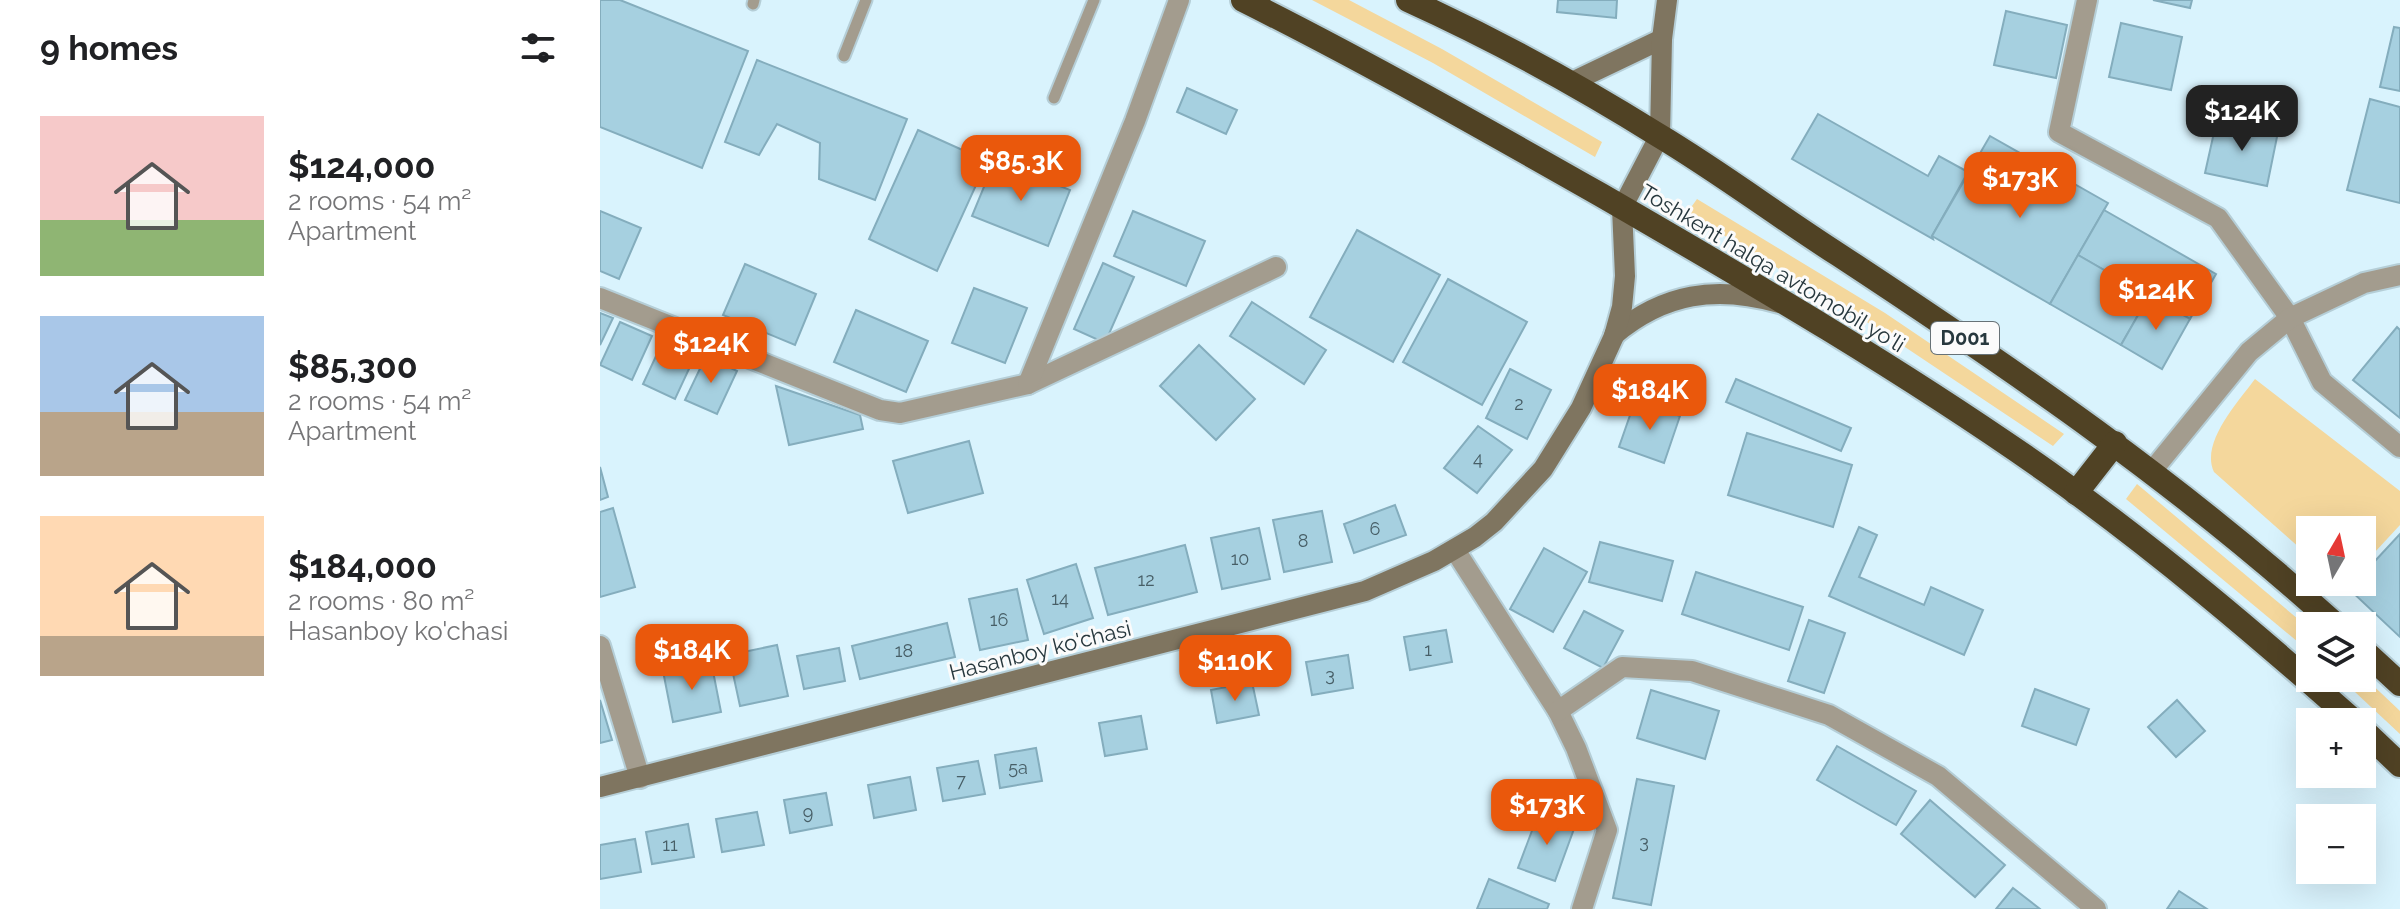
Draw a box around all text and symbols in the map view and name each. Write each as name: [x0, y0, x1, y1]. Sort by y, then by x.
icon: filters: [516, 26, 560, 70]
text: 9 homes: [40, 28, 178, 68]
pin: $124K: [2186, 85, 2298, 153]
text: $124K: [2204, 96, 2280, 126]
pin: $85.3K: [956, 135, 1086, 203]
text: $124,000: [288, 146, 435, 186]
text: $85.3K: [979, 146, 1063, 176]
icon: home: [104, 148, 200, 244]
pin: $173K: [1964, 152, 2076, 220]
text: $173K: [1982, 163, 2058, 193]
street label: Toshkent halqa avtomobil yo'li: [1636, 179, 1910, 357]
text: 2 rooms · 54 m²: [288, 186, 471, 216]
text: Apartment: [288, 216, 417, 246]
pin: $124K: [2100, 264, 2212, 332]
text: $124K: [2118, 275, 2194, 305]
pin: $124K: [655, 317, 767, 385]
road number: D001: [1931, 322, 1999, 354]
text: $124K: [673, 328, 749, 358]
text: $85,300: [288, 346, 418, 386]
icon: home: [104, 348, 200, 444]
pin: $184K: [1594, 364, 1706, 432]
text: $184K: [1611, 375, 1689, 405]
text: 2 rooms · 54 m²: [288, 386, 471, 416]
house number: 2: [1514, 393, 1524, 414]
text: Apartment: [288, 416, 417, 446]
house number: 4: [1473, 448, 1483, 469]
north arrow: [2296, 516, 2376, 596]
map controls: [2296, 516, 2376, 884]
house number: 6: [1370, 518, 1381, 539]
house number: 8: [1298, 530, 1308, 551]
text: $184,000: [288, 546, 437, 586]
icon: home: [104, 548, 200, 644]
house number: 10: [1231, 548, 1249, 569]
house number: 12: [1137, 569, 1155, 590]
text: 2 rooms · 80 m²: [288, 586, 474, 616]
house number: 14: [1051, 588, 1069, 609]
house number: 16: [990, 609, 1008, 630]
button: layers: [2296, 612, 2376, 692]
street label: Hasanboy ko'chasi: [946, 615, 1134, 685]
text: Hasanboy ko'chasi: [288, 616, 508, 646]
pin: $184K: [636, 624, 748, 692]
text: $184K: [653, 635, 731, 665]
pin: $110K: [1179, 635, 1291, 703]
house number: 1: [1424, 639, 1432, 660]
house number: 18: [895, 640, 913, 661]
text: $110K: [1197, 646, 1273, 676]
house number: 3: [1325, 664, 1335, 685]
button: +: [2296, 708, 2376, 788]
house number: 5а: [1008, 757, 1028, 778]
house number: 7: [956, 770, 966, 791]
pin: $173K: [1491, 779, 1603, 847]
text: $173K: [1509, 790, 1585, 820]
house number: 9: [803, 802, 813, 823]
button: −: [2296, 804, 2376, 884]
house number: 3: [1639, 831, 1649, 852]
house number: 11: [662, 834, 678, 855]

